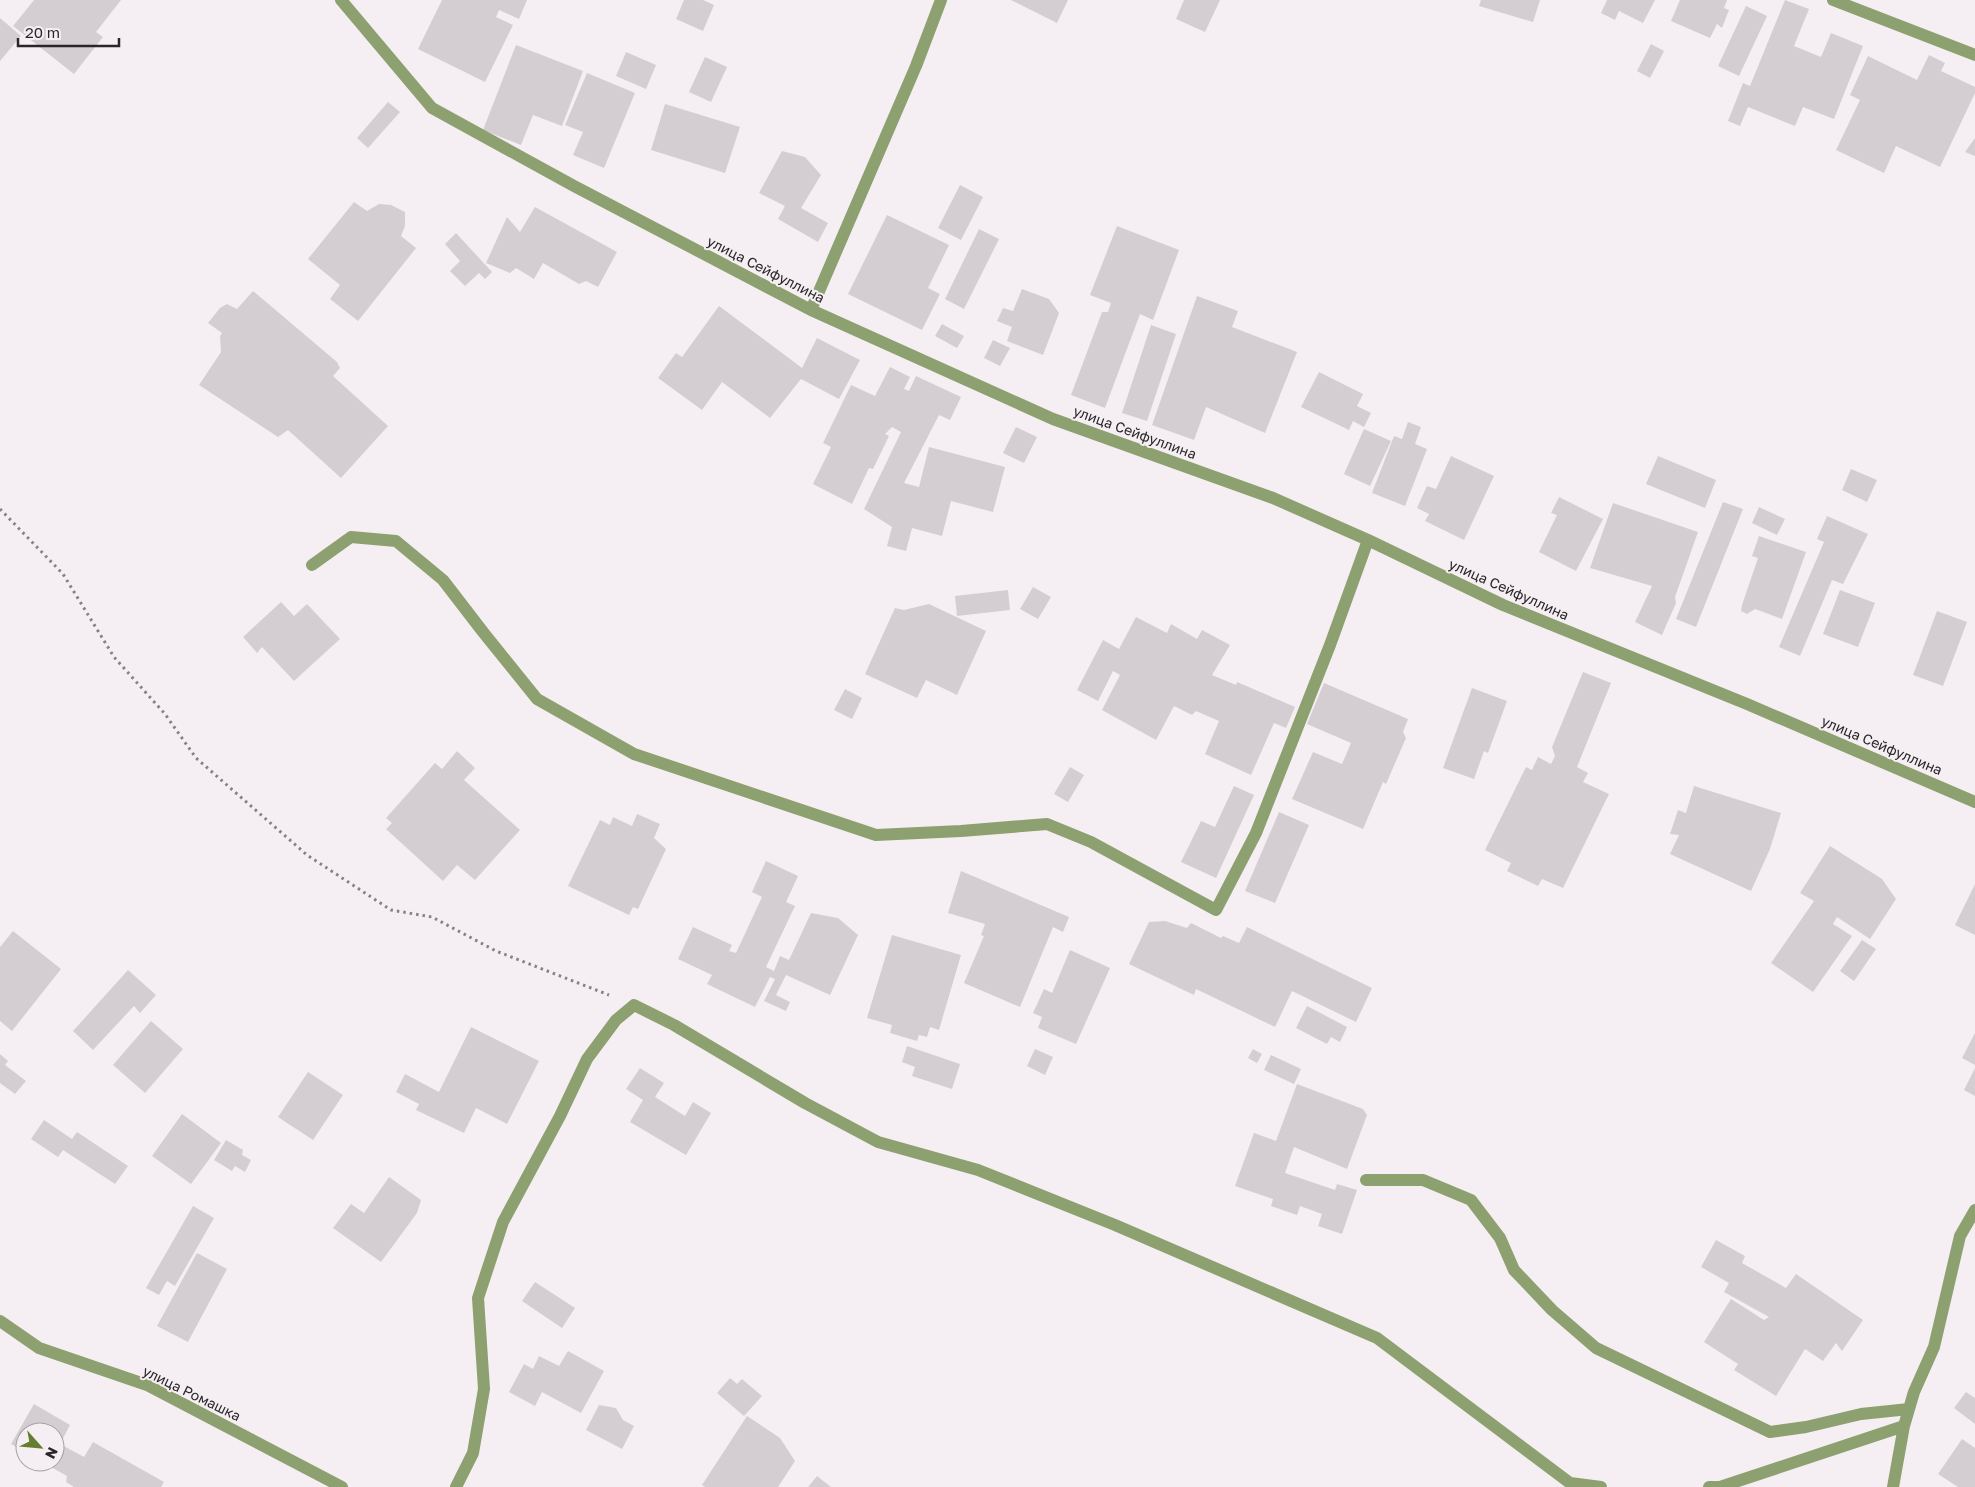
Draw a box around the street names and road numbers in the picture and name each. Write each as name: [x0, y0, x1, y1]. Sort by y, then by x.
street label: улица Сейфуллина: [704, 232, 828, 306]
street label: улица Сейфуллина: [1071, 402, 1199, 462]
street label: улица Сейфуллина: [1446, 555, 1572, 623]
street label: улица Сейфуллина: [1819, 712, 1945, 778]
street label: улица Ромашка: [140, 1362, 244, 1424]

